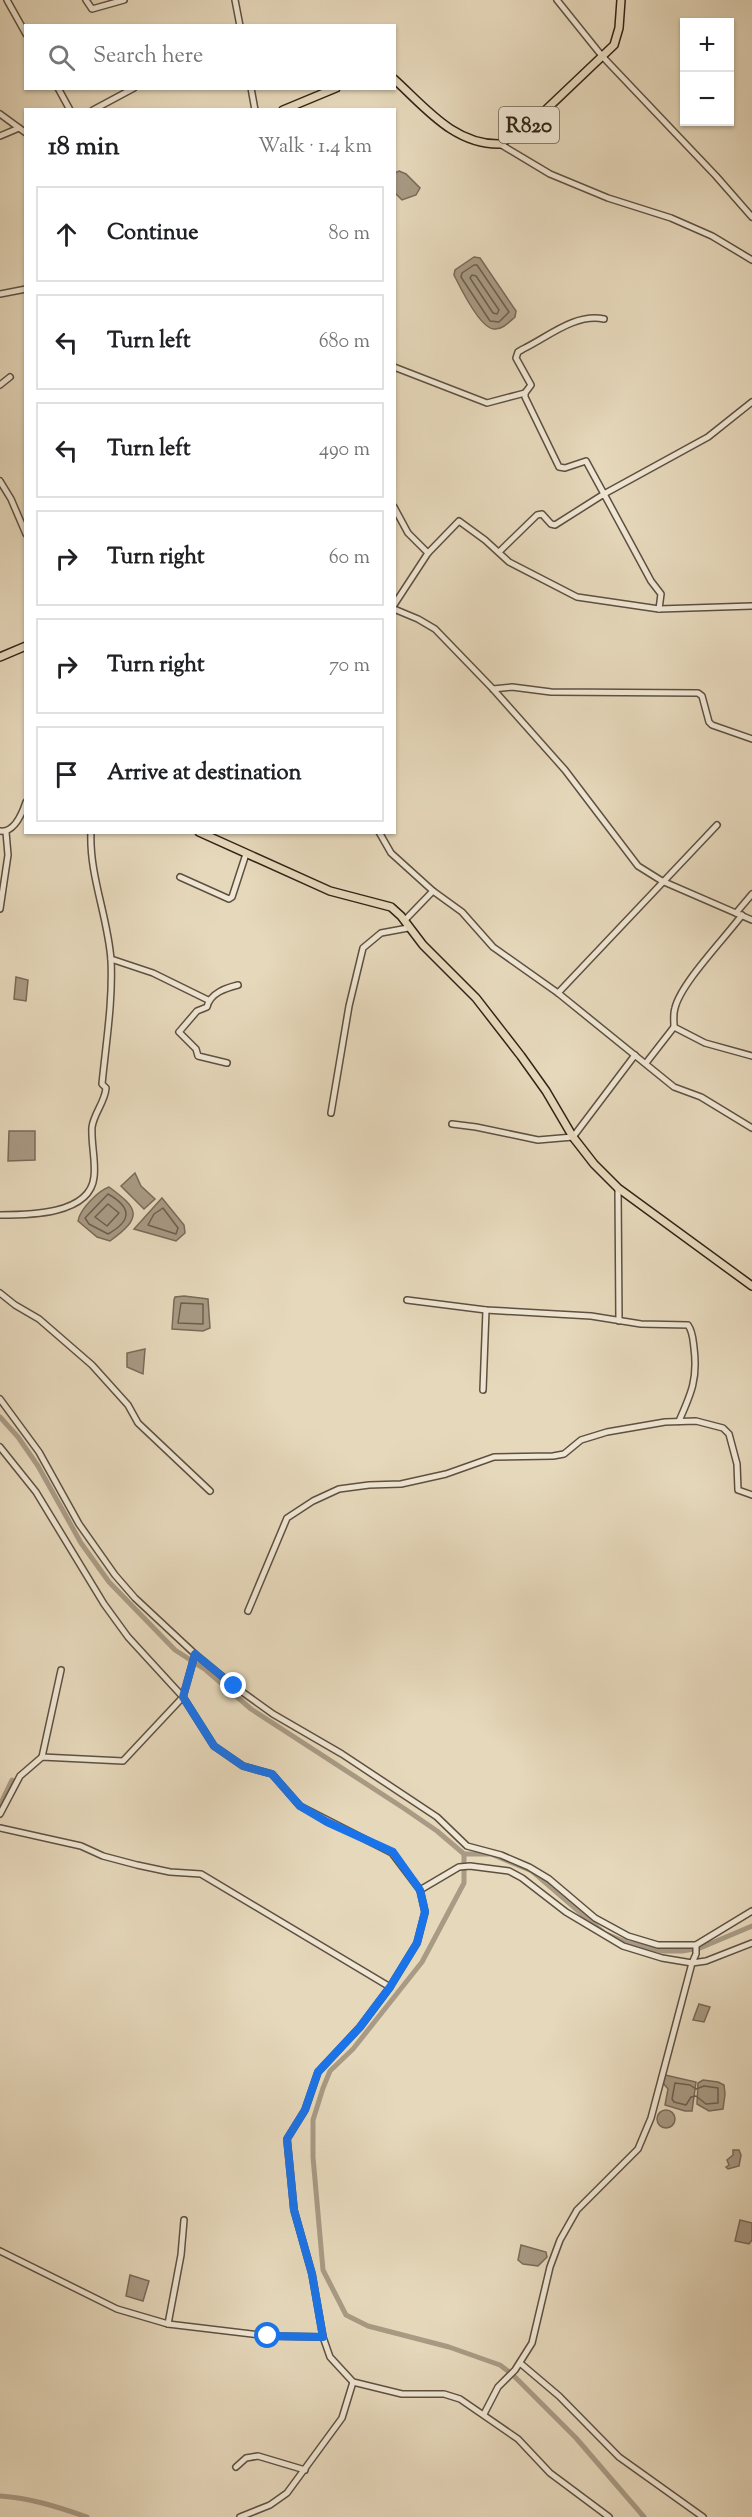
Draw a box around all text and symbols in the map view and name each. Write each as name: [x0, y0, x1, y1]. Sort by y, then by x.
map controls: [680, 18, 734, 126]
button: +: [680, 18, 734, 72]
search box: [24, 24, 396, 90]
icon: search: [45, 41, 78, 74]
text: Search here: [93, 41, 203, 73]
button: −: [680, 72, 734, 126]
road number: R820: [499, 107, 559, 143]
text: 18 min: [48, 129, 120, 166]
text: Walk · 1.4 km: [258, 133, 372, 162]
icon: ahead: [50, 218, 83, 251]
text: Continue: [107, 218, 198, 250]
text: 80 m: [329, 220, 370, 249]
icon: left: [50, 326, 83, 359]
text: Turn left: [107, 326, 190, 358]
text: 680 m: [319, 328, 370, 357]
icon: left: [50, 434, 83, 467]
text: Turn left: [107, 434, 190, 466]
text: 490 m: [319, 436, 370, 465]
icon: right: [50, 542, 83, 575]
text: Turn right: [107, 542, 204, 574]
text: 60 m: [329, 544, 370, 573]
icon: right: [50, 650, 83, 683]
text: Turn right: [107, 650, 204, 682]
text: 70 m: [329, 652, 370, 681]
icon: arrive: [50, 758, 83, 791]
text: Arrive at destination: [107, 758, 302, 790]
route end: [220, 1672, 246, 1698]
route start: [254, 2322, 280, 2348]

